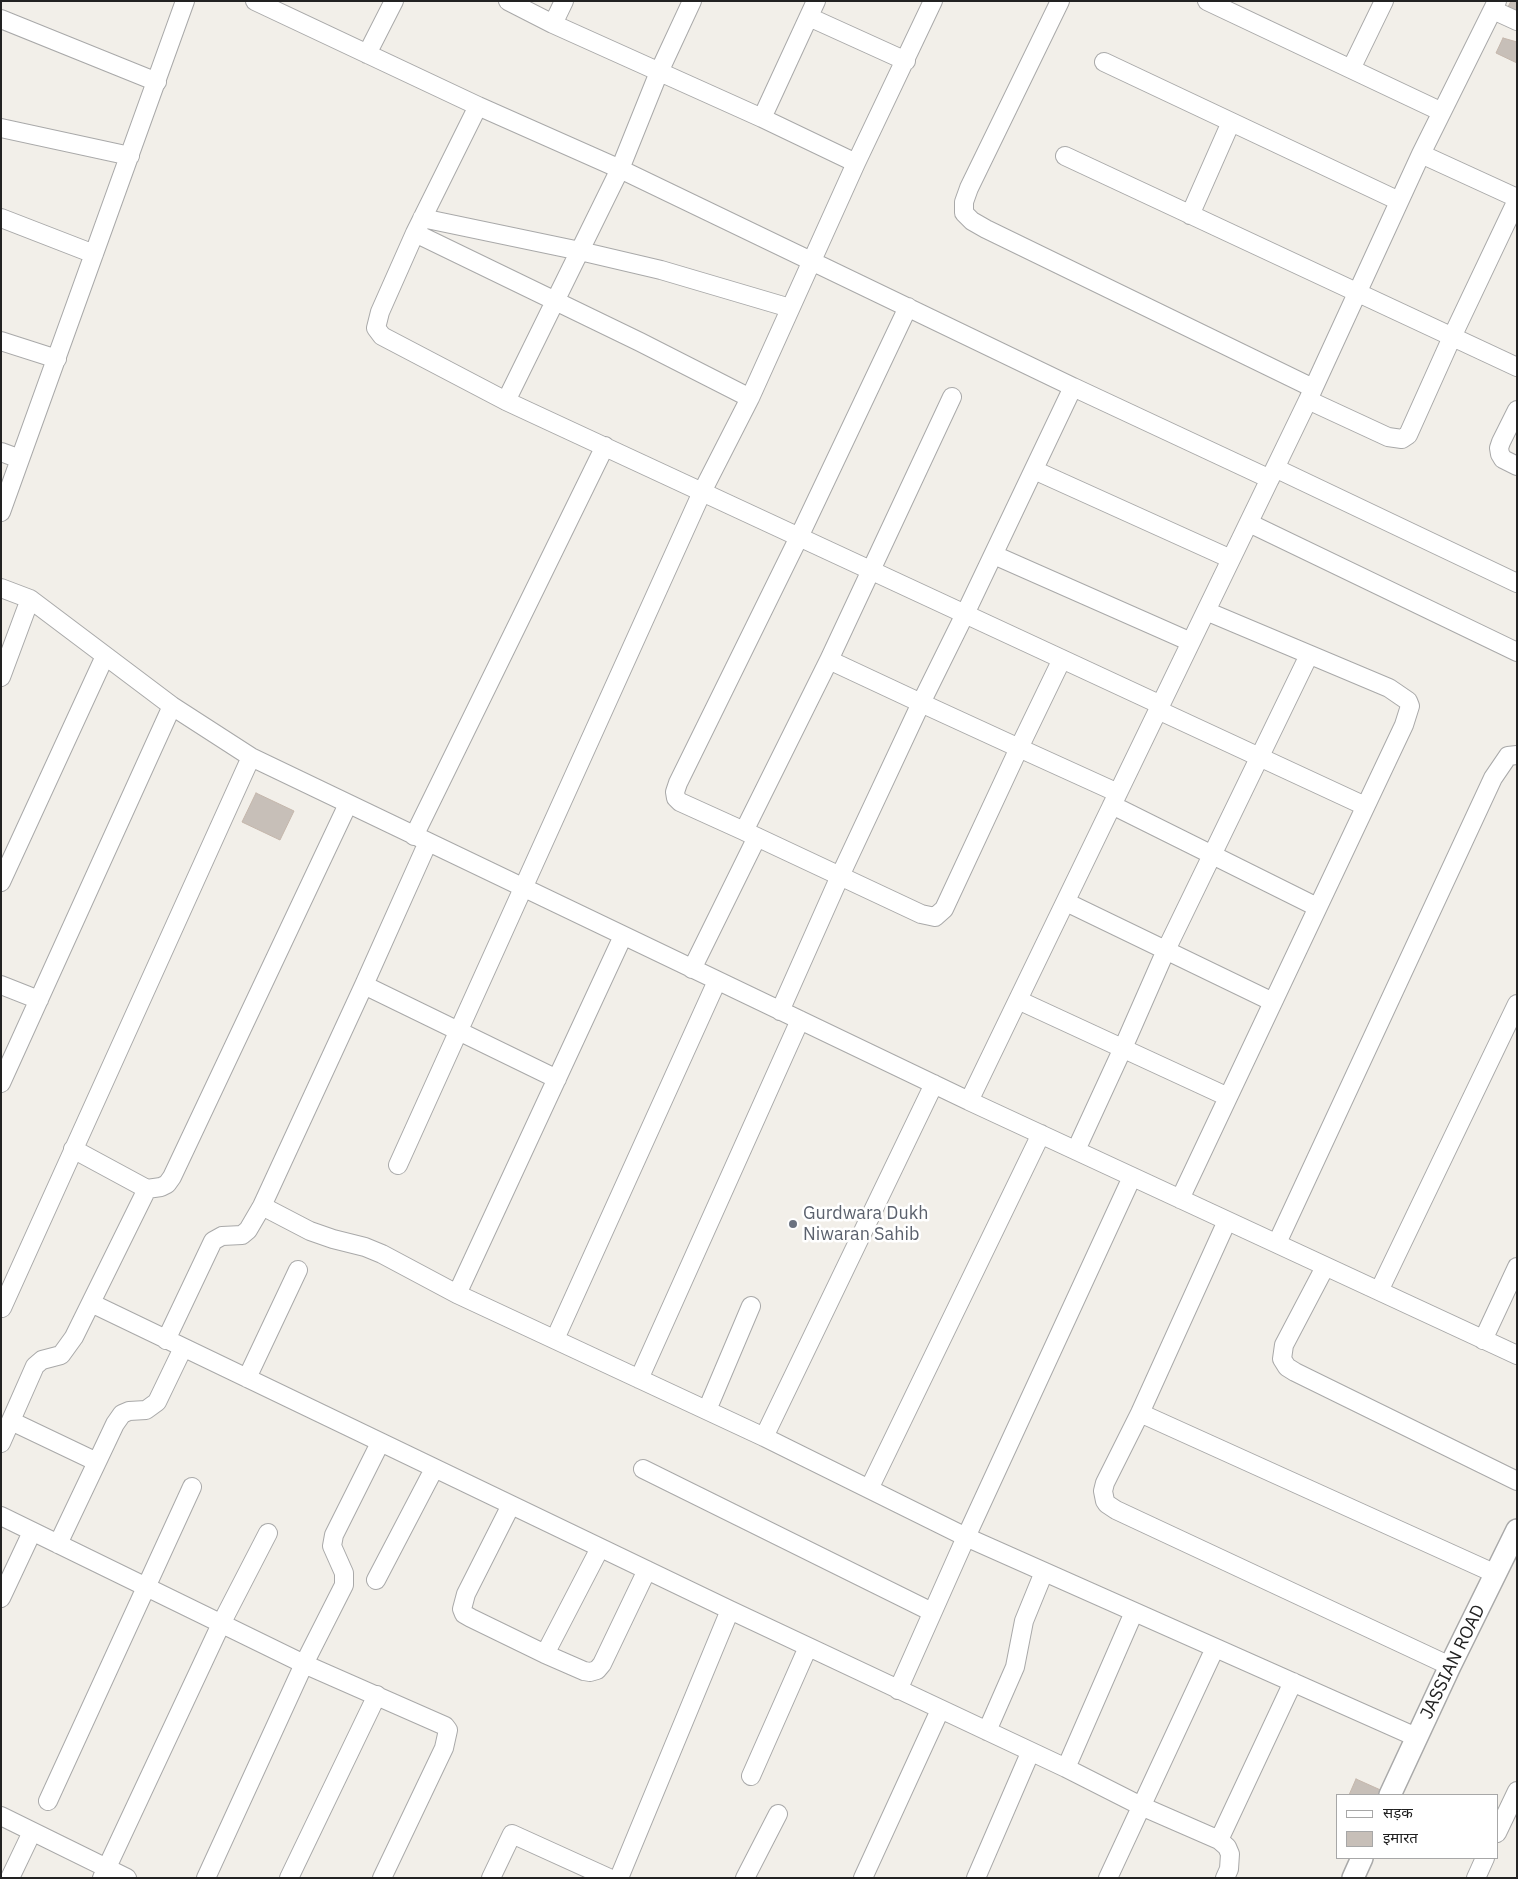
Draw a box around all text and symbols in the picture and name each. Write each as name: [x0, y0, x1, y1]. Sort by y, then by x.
place label: Gurdwara Dukh Niwaran Sahib: [803, 1203, 928, 1246]
marker: Gurdwara Dukh Niwaran Sahib: [787, 1218, 799, 1230]
street label: JASSIAN ROAD: [1416, 1601, 1490, 1723]
legend: [1336, 1794, 1498, 1859]
text: सड़क: [1383, 1803, 1413, 1822]
text: इमारत: [1383, 1828, 1418, 1847]

